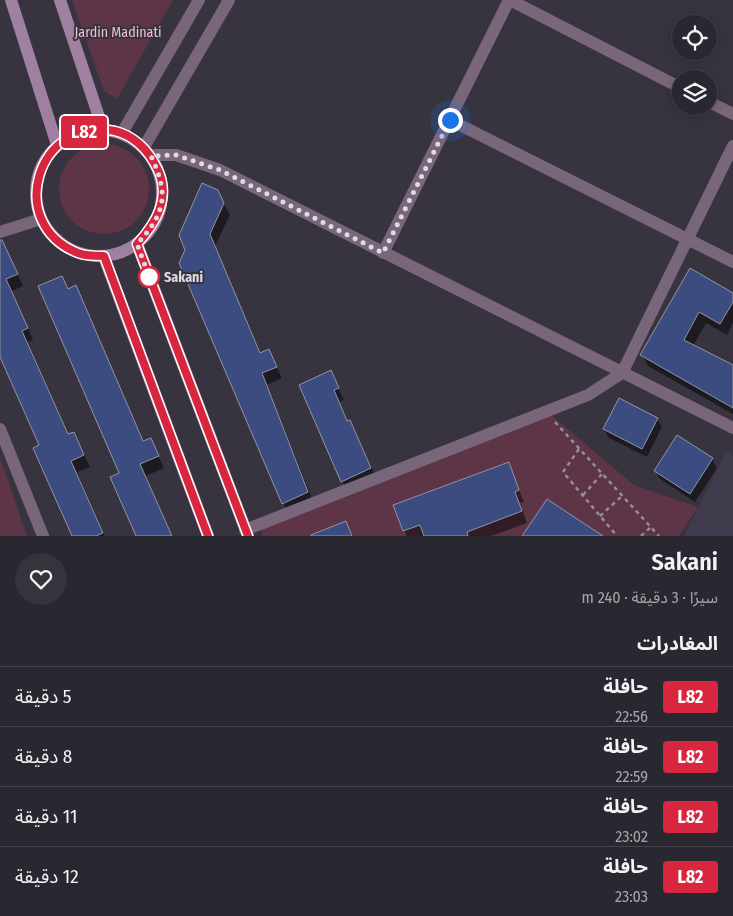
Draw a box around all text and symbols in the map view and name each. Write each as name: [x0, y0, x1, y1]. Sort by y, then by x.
map controls: [672, 15, 717, 115]
button: locate: [672, 15, 717, 60]
park label: Jardin Madinati: [74, 24, 162, 41]
button: layers: [672, 70, 717, 115]
your location: [438, 108, 463, 133]
line badge: L82: [55, 116, 113, 148]
text: L82: [71, 121, 97, 143]
marker: Sakani: [138, 266, 160, 288]
place label: Sakani: [164, 269, 203, 286]
text: Sakani: [652, 548, 718, 576]
button: heart: [15, 553, 67, 605]
text: سيرًا · 3 دقيقة · 240 m: [582, 588, 718, 607]
text: المغادرات: [637, 632, 718, 655]
text: حافلة: [603, 675, 648, 698]
text: 5 دقيقة: [15, 685, 71, 708]
text: L82: [678, 686, 703, 708]
text: 22:56: [615, 707, 648, 726]
text: حافلة: [603, 735, 648, 758]
text: 8 دقيقة: [15, 745, 72, 768]
text: L82: [678, 746, 703, 768]
text: 22:59: [616, 767, 648, 786]
text: حافلة: [603, 795, 648, 818]
text: 11 دقيقة: [15, 805, 77, 828]
text: L82: [678, 806, 703, 828]
text: 23:02: [615, 827, 648, 846]
text: حافلة: [603, 855, 648, 878]
text: 12 دقيقة: [15, 865, 79, 888]
text: L82: [678, 866, 703, 888]
text: 23:03: [615, 887, 648, 906]

